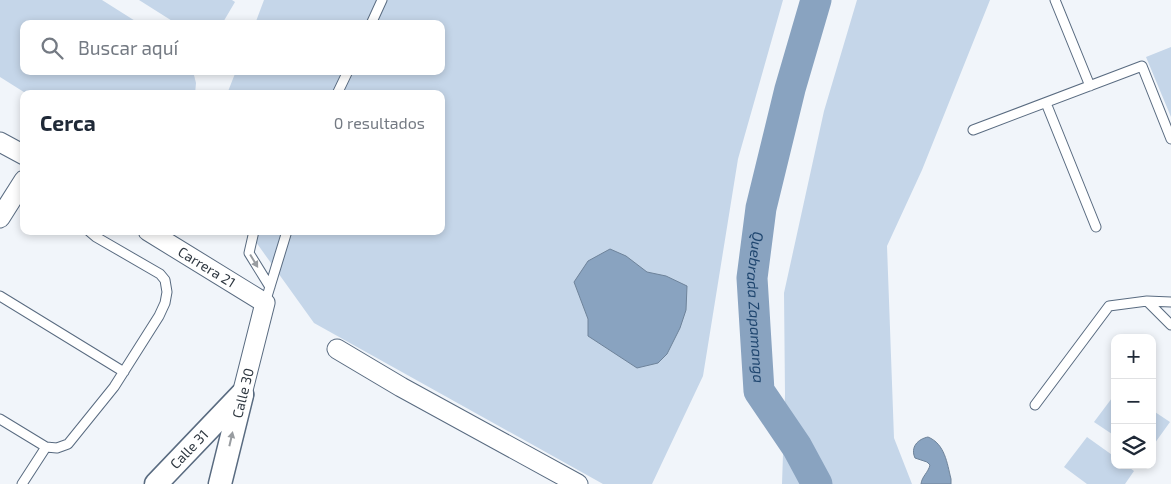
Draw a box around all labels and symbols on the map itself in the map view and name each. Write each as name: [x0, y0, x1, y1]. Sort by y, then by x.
water label: Quebrada Zapamanga: [744, 230, 768, 384]
street label: Carrera 21: [175, 243, 239, 291]
one-way arrow: [249, 254, 258, 267]
street label: Calle 30: [228, 366, 257, 420]
street label: Calle 31: [166, 426, 212, 472]
one-way arrow: [227, 432, 235, 447]

